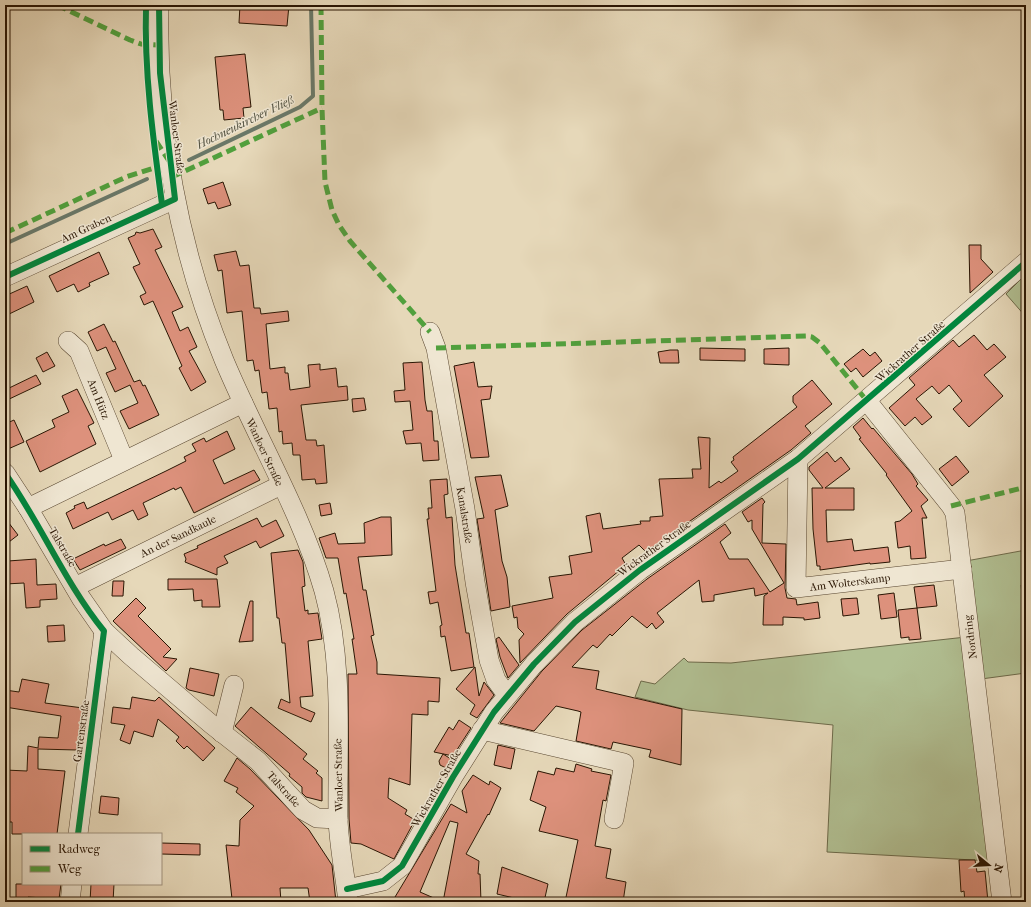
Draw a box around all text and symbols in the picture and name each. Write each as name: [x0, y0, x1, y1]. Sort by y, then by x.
water label: Hochneukircher Fließ: [193, 92, 297, 152]
street label: Wanloer Straße: [165, 99, 187, 175]
street label: Am Graben: [58, 211, 114, 246]
street label: Wickrather Straße: [872, 317, 948, 386]
street label: Am Hütz: [84, 376, 113, 421]
street label: Wanloer Straße: [243, 415, 286, 489]
street label: Kanalstraße: [454, 486, 475, 545]
street label: An der Sandkaule: [137, 512, 219, 561]
street label: Wickrather Straße: [614, 517, 694, 580]
street label: Talstraße: [46, 525, 79, 570]
street label: Am Wolterskamp: [808, 571, 891, 594]
street label: Nordring: [961, 614, 980, 660]
street label: Gartenstraße: [71, 699, 92, 763]
street label: Wanloer Straße: [331, 738, 346, 813]
street label: Wickrather Straße: [408, 747, 464, 830]
street label: Talstraße: [264, 769, 303, 810]
legend: [22, 833, 162, 885]
text: Radweg: [58, 842, 101, 856]
north arrow: [969, 845, 1009, 885]
text: Weg: [57, 862, 82, 876]
text: N: [990, 862, 1006, 875]

